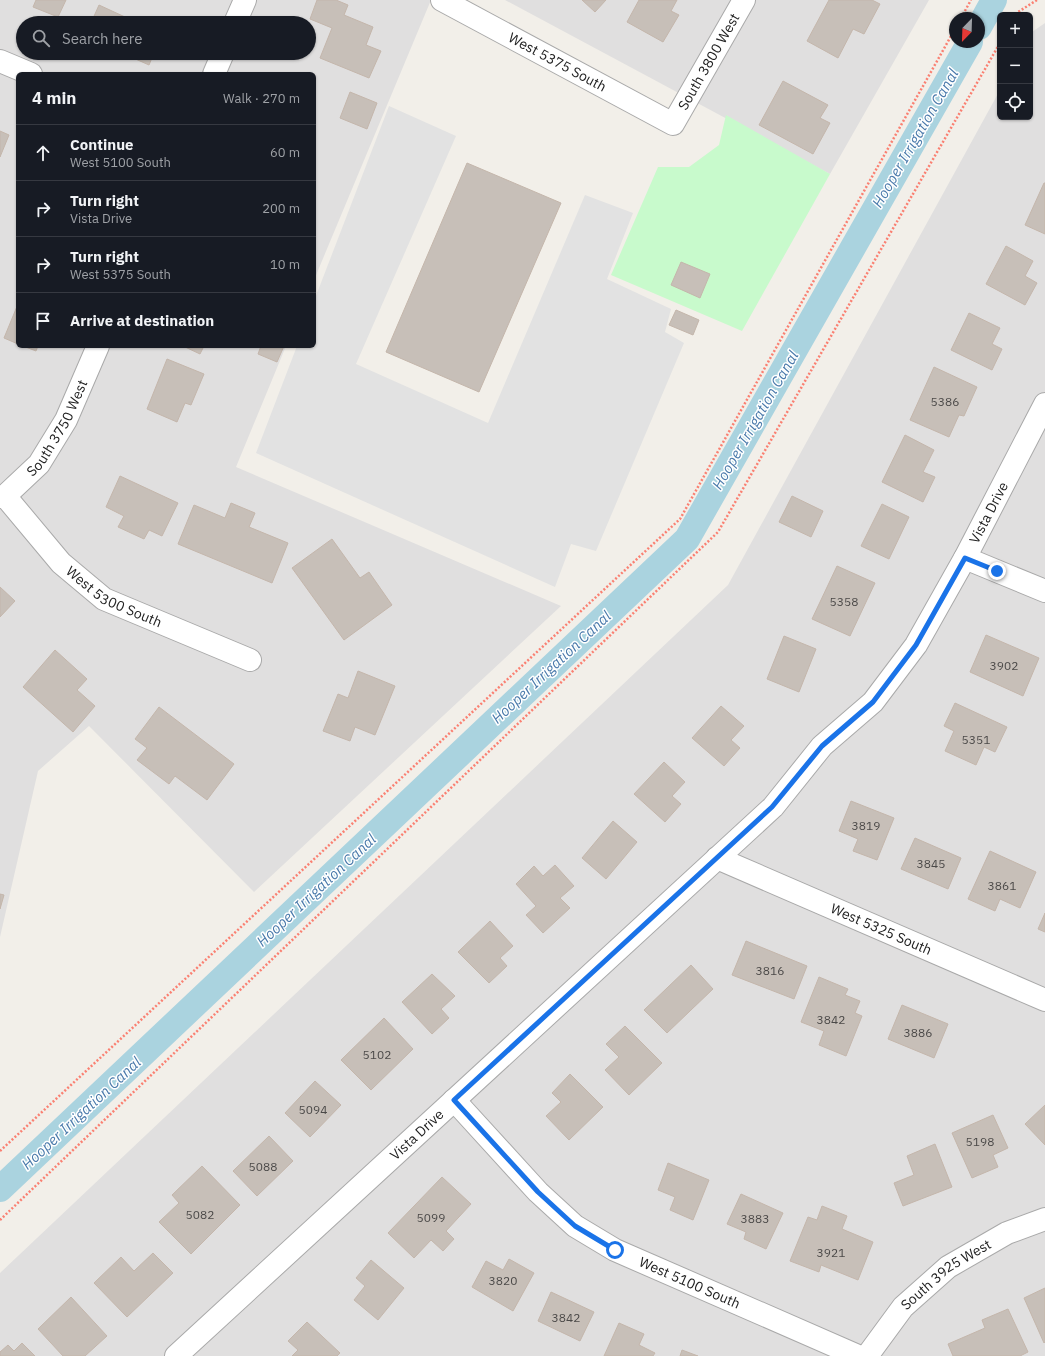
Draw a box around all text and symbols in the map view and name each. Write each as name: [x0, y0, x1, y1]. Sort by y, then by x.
street label: South 3800 West: [674, 10, 744, 113]
north arrow: [949, 12, 985, 48]
map controls: [997, 12, 1033, 120]
button: +: [997, 12, 1033, 48]
search box: [16, 16, 316, 60]
icon: search: [30, 27, 52, 49]
street label: West 5375 South: [505, 28, 610, 96]
text: Search here: [62, 29, 142, 48]
button: −: [997, 48, 1033, 84]
water label: Hooper Irrigation Canal: [868, 65, 962, 211]
button: locate: [997, 84, 1033, 120]
text: 4 min: [32, 87, 76, 109]
text: Walk · 270 m: [223, 90, 300, 107]
text: Continue: [70, 135, 134, 154]
icon: ahead: [32, 142, 54, 164]
text: 60 m: [270, 144, 300, 161]
text: West 5100 South: [70, 154, 171, 171]
text: Turn right: [70, 191, 139, 210]
icon: right: [32, 198, 54, 220]
text: 200 m: [262, 200, 300, 217]
text: Vista Drive: [70, 210, 132, 227]
text: Turn right: [70, 247, 139, 266]
icon: right: [32, 254, 54, 276]
text: 10 m: [270, 256, 300, 273]
text: West 5375 South: [70, 266, 171, 283]
icon: arrive: [32, 310, 54, 332]
text: Arrive at destination: [70, 311, 214, 330]
water label: Hooper Irrigation Canal: [708, 347, 802, 493]
street label: South 3750 West: [23, 377, 91, 480]
house number: 5386: [931, 394, 959, 409]
street label: Vista Drive: [965, 479, 1012, 547]
street label: West 5300 South: [62, 562, 165, 631]
route end: [988, 562, 1006, 580]
house number: 5358: [830, 594, 858, 609]
water label: Hooper Irrigation Canal: [487, 607, 615, 727]
house number: 3902: [990, 658, 1018, 673]
house number: 5351: [962, 732, 990, 747]
house number: 3819: [852, 818, 880, 833]
water label: Hooper Irrigation Canal: [252, 830, 380, 950]
house number: 3845: [917, 856, 945, 871]
house number: 3861: [988, 878, 1016, 893]
street label: West 5325 South: [828, 899, 935, 959]
house number: 3816: [756, 963, 784, 978]
house number: 3842: [817, 1012, 845, 1027]
house number: 3886: [904, 1025, 932, 1040]
house number: 5102: [363, 1047, 391, 1062]
water label: Hooper Irrigation Canal: [17, 1053, 145, 1173]
house number: 5094: [299, 1102, 327, 1117]
street label: Vista Drive: [386, 1105, 448, 1164]
house number: 5198: [966, 1134, 994, 1149]
house number: 5088: [249, 1159, 277, 1174]
house number: 5082: [186, 1207, 214, 1222]
house number: 5099: [417, 1210, 445, 1225]
house number: 3883: [741, 1211, 769, 1226]
street label: South 3925 West: [897, 1235, 994, 1314]
route start: [606, 1241, 624, 1259]
house number: 3921: [817, 1245, 845, 1260]
street label: West 5100 South: [636, 1253, 743, 1313]
house number: 3820: [489, 1273, 517, 1288]
house number: 3842: [552, 1310, 580, 1325]

